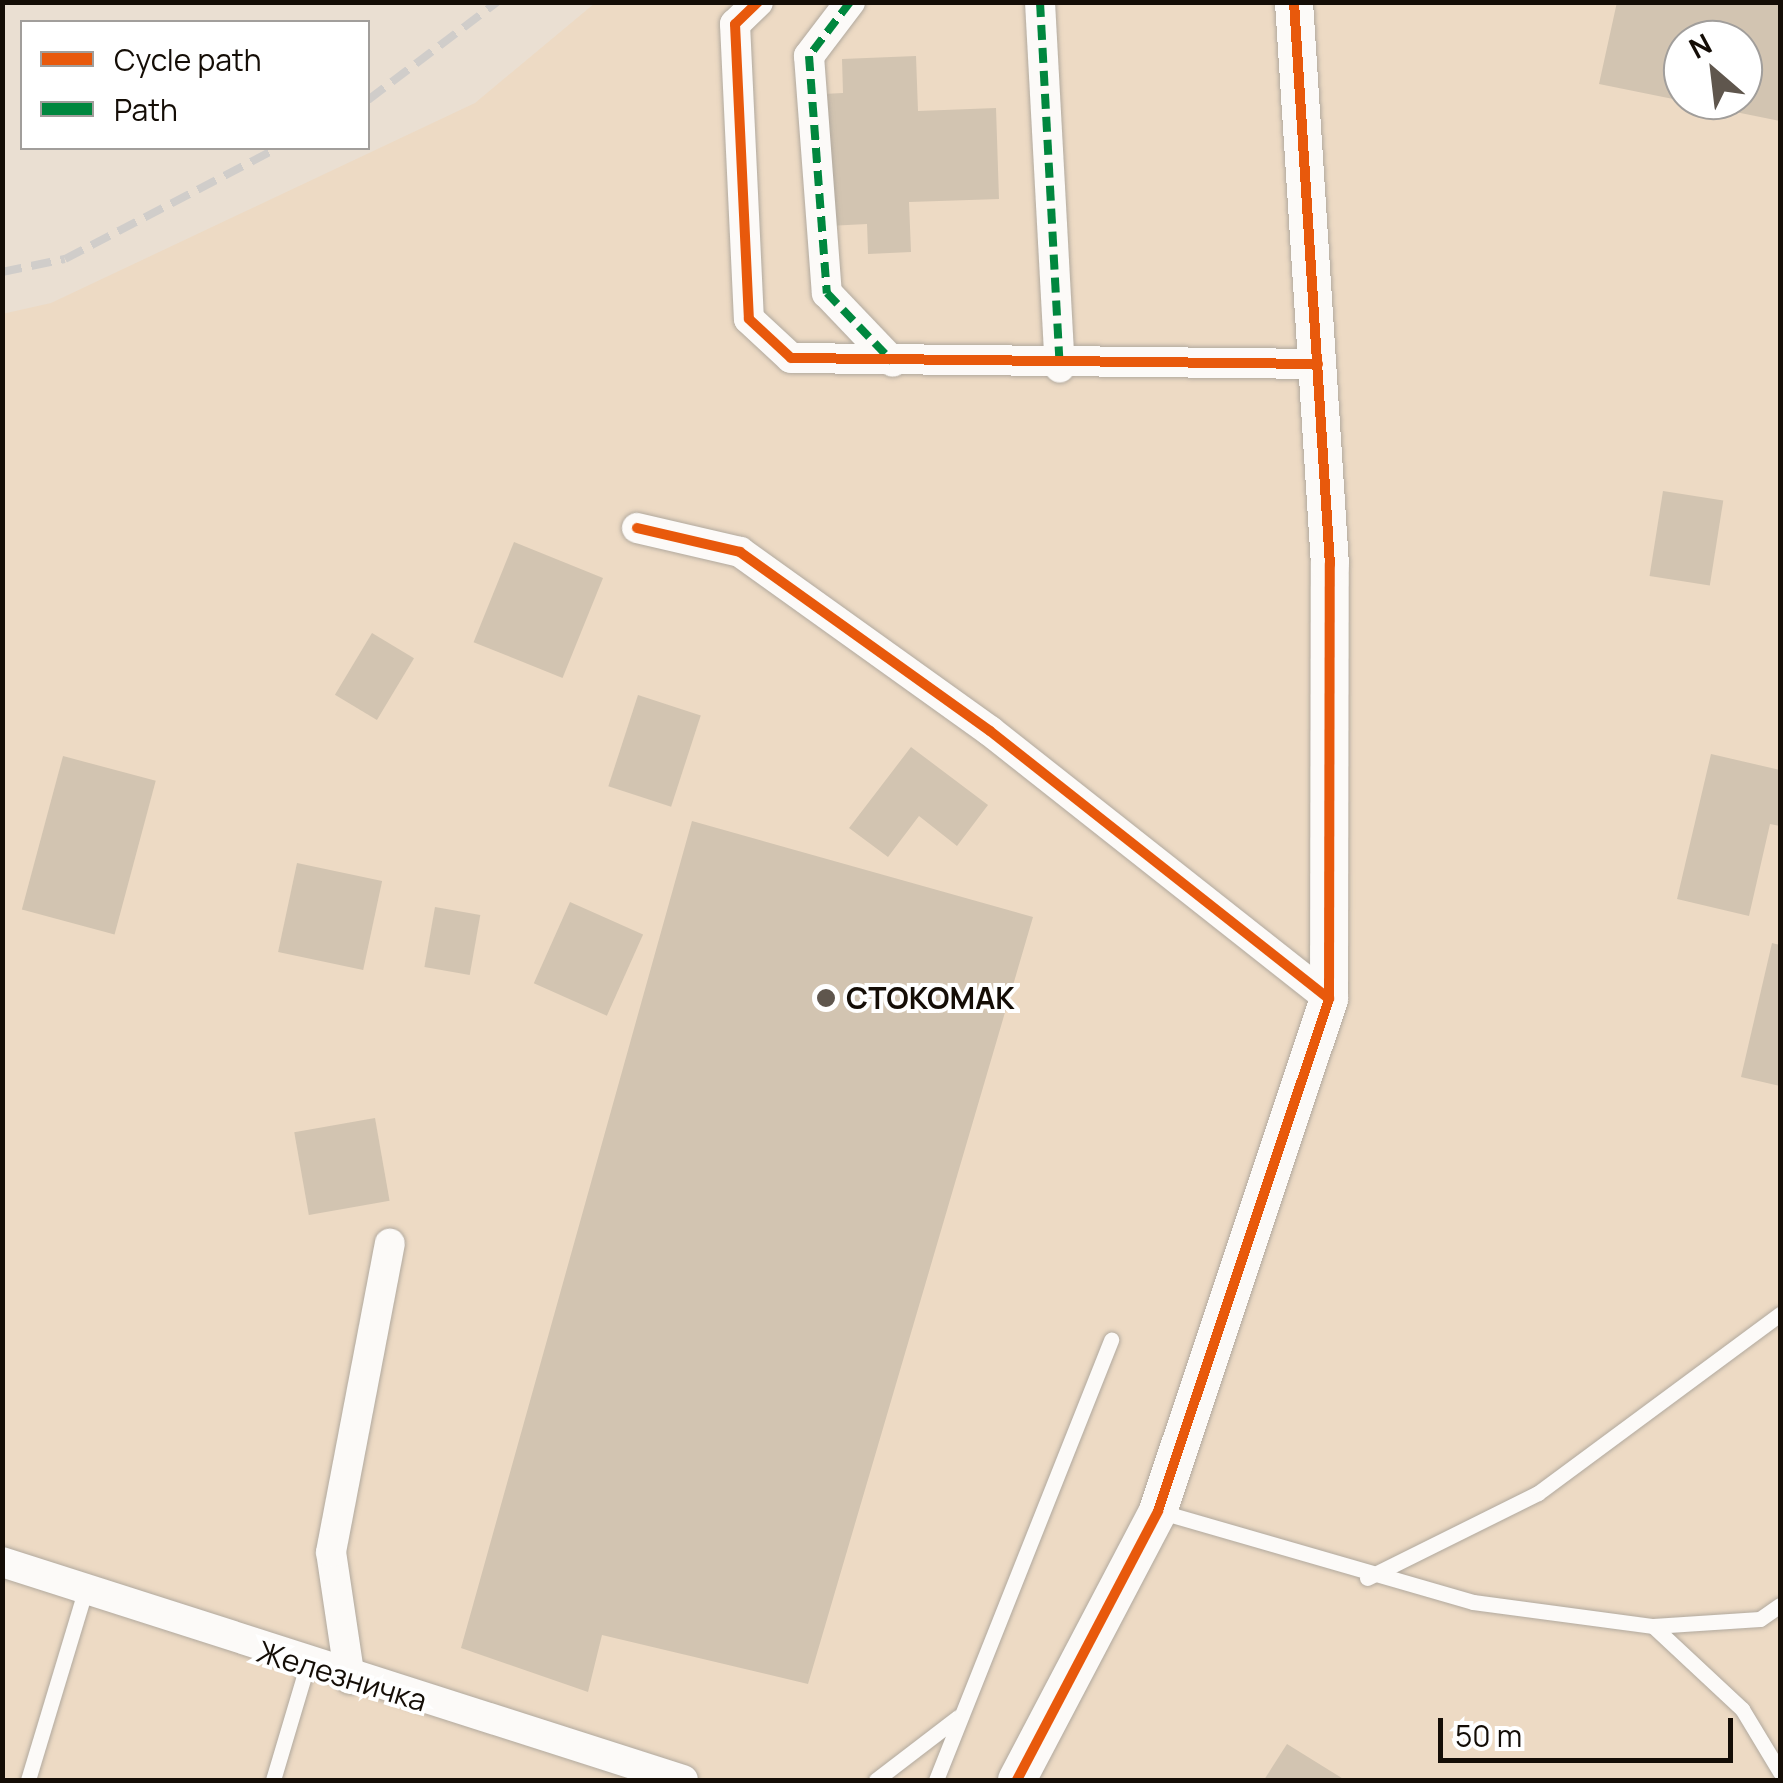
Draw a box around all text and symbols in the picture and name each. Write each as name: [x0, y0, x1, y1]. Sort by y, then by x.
legend: [20, 20, 370, 150]
north arrow: [1663, 20, 1763, 120]
text: N: [1682, 24, 1718, 67]
text: Cycle path: [114, 39, 262, 80]
text: Path: [114, 89, 178, 130]
place label: СТОКОМАК: [846, 980, 1015, 1016]
marker: СТОКОМАК: [815, 987, 837, 1009]
street label: Железничка: [253, 1633, 431, 1719]
scale bar: [1443, 1698, 1738, 1760]
text: 50 m: [1455, 1715, 1522, 1756]

